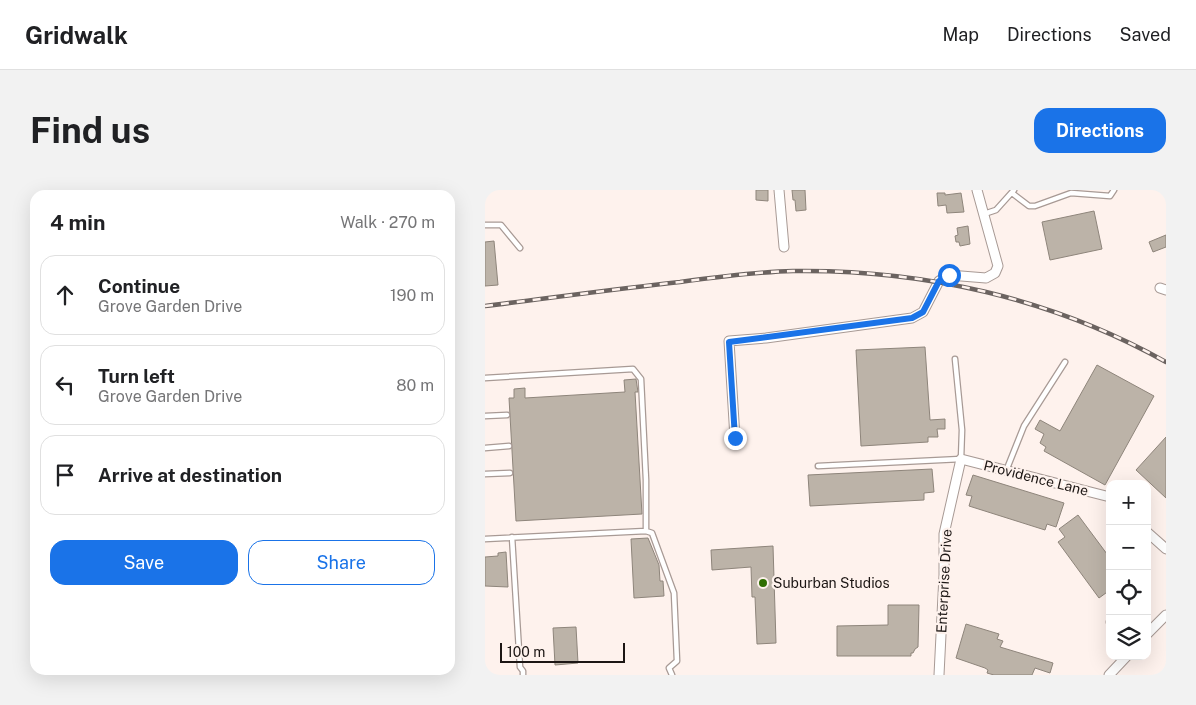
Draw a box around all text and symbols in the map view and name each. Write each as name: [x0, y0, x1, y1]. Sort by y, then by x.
text: Gridwalk: [25, 21, 128, 49]
text: Map: [942, 24, 979, 45]
text: Directions: [1007, 24, 1092, 45]
text: Saved: [1120, 24, 1171, 45]
button: Directions: [1034, 108, 1166, 153]
text: Find us: [30, 110, 150, 151]
text: 4 min: [50, 210, 105, 235]
text: Walk · 270 m: [340, 213, 435, 232]
route start: [938, 264, 961, 287]
text: Continue: [98, 275, 180, 297]
icon: ahead: [51, 281, 79, 309]
text: 190 m: [390, 286, 434, 305]
text: Grove Garden Drive: [98, 297, 242, 316]
text: Turn left: [98, 365, 175, 387]
icon: left: [51, 371, 79, 399]
text: 80 m: [396, 376, 434, 395]
text: Grove Garden Drive: [98, 387, 242, 406]
route end: [724, 427, 747, 450]
street label: Providence Lane: [982, 457, 1090, 499]
icon: arrive: [51, 461, 79, 489]
text: Arrive at destination: [98, 464, 282, 486]
map controls: [1106, 480, 1151, 660]
button: +: [1106, 480, 1151, 525]
button: −: [1106, 525, 1151, 570]
street label: Enterprise Drive: [933, 529, 955, 633]
button: Save: [50, 540, 238, 585]
button: Share: [248, 540, 435, 585]
button: locate: [1106, 570, 1151, 615]
place label: Suburban Studios: [773, 575, 890, 591]
marker: Suburban Studios: [757, 577, 769, 589]
button: layers: [1106, 615, 1151, 660]
scale bar: [500, 640, 625, 663]
text: 100 m: [507, 644, 545, 660]

